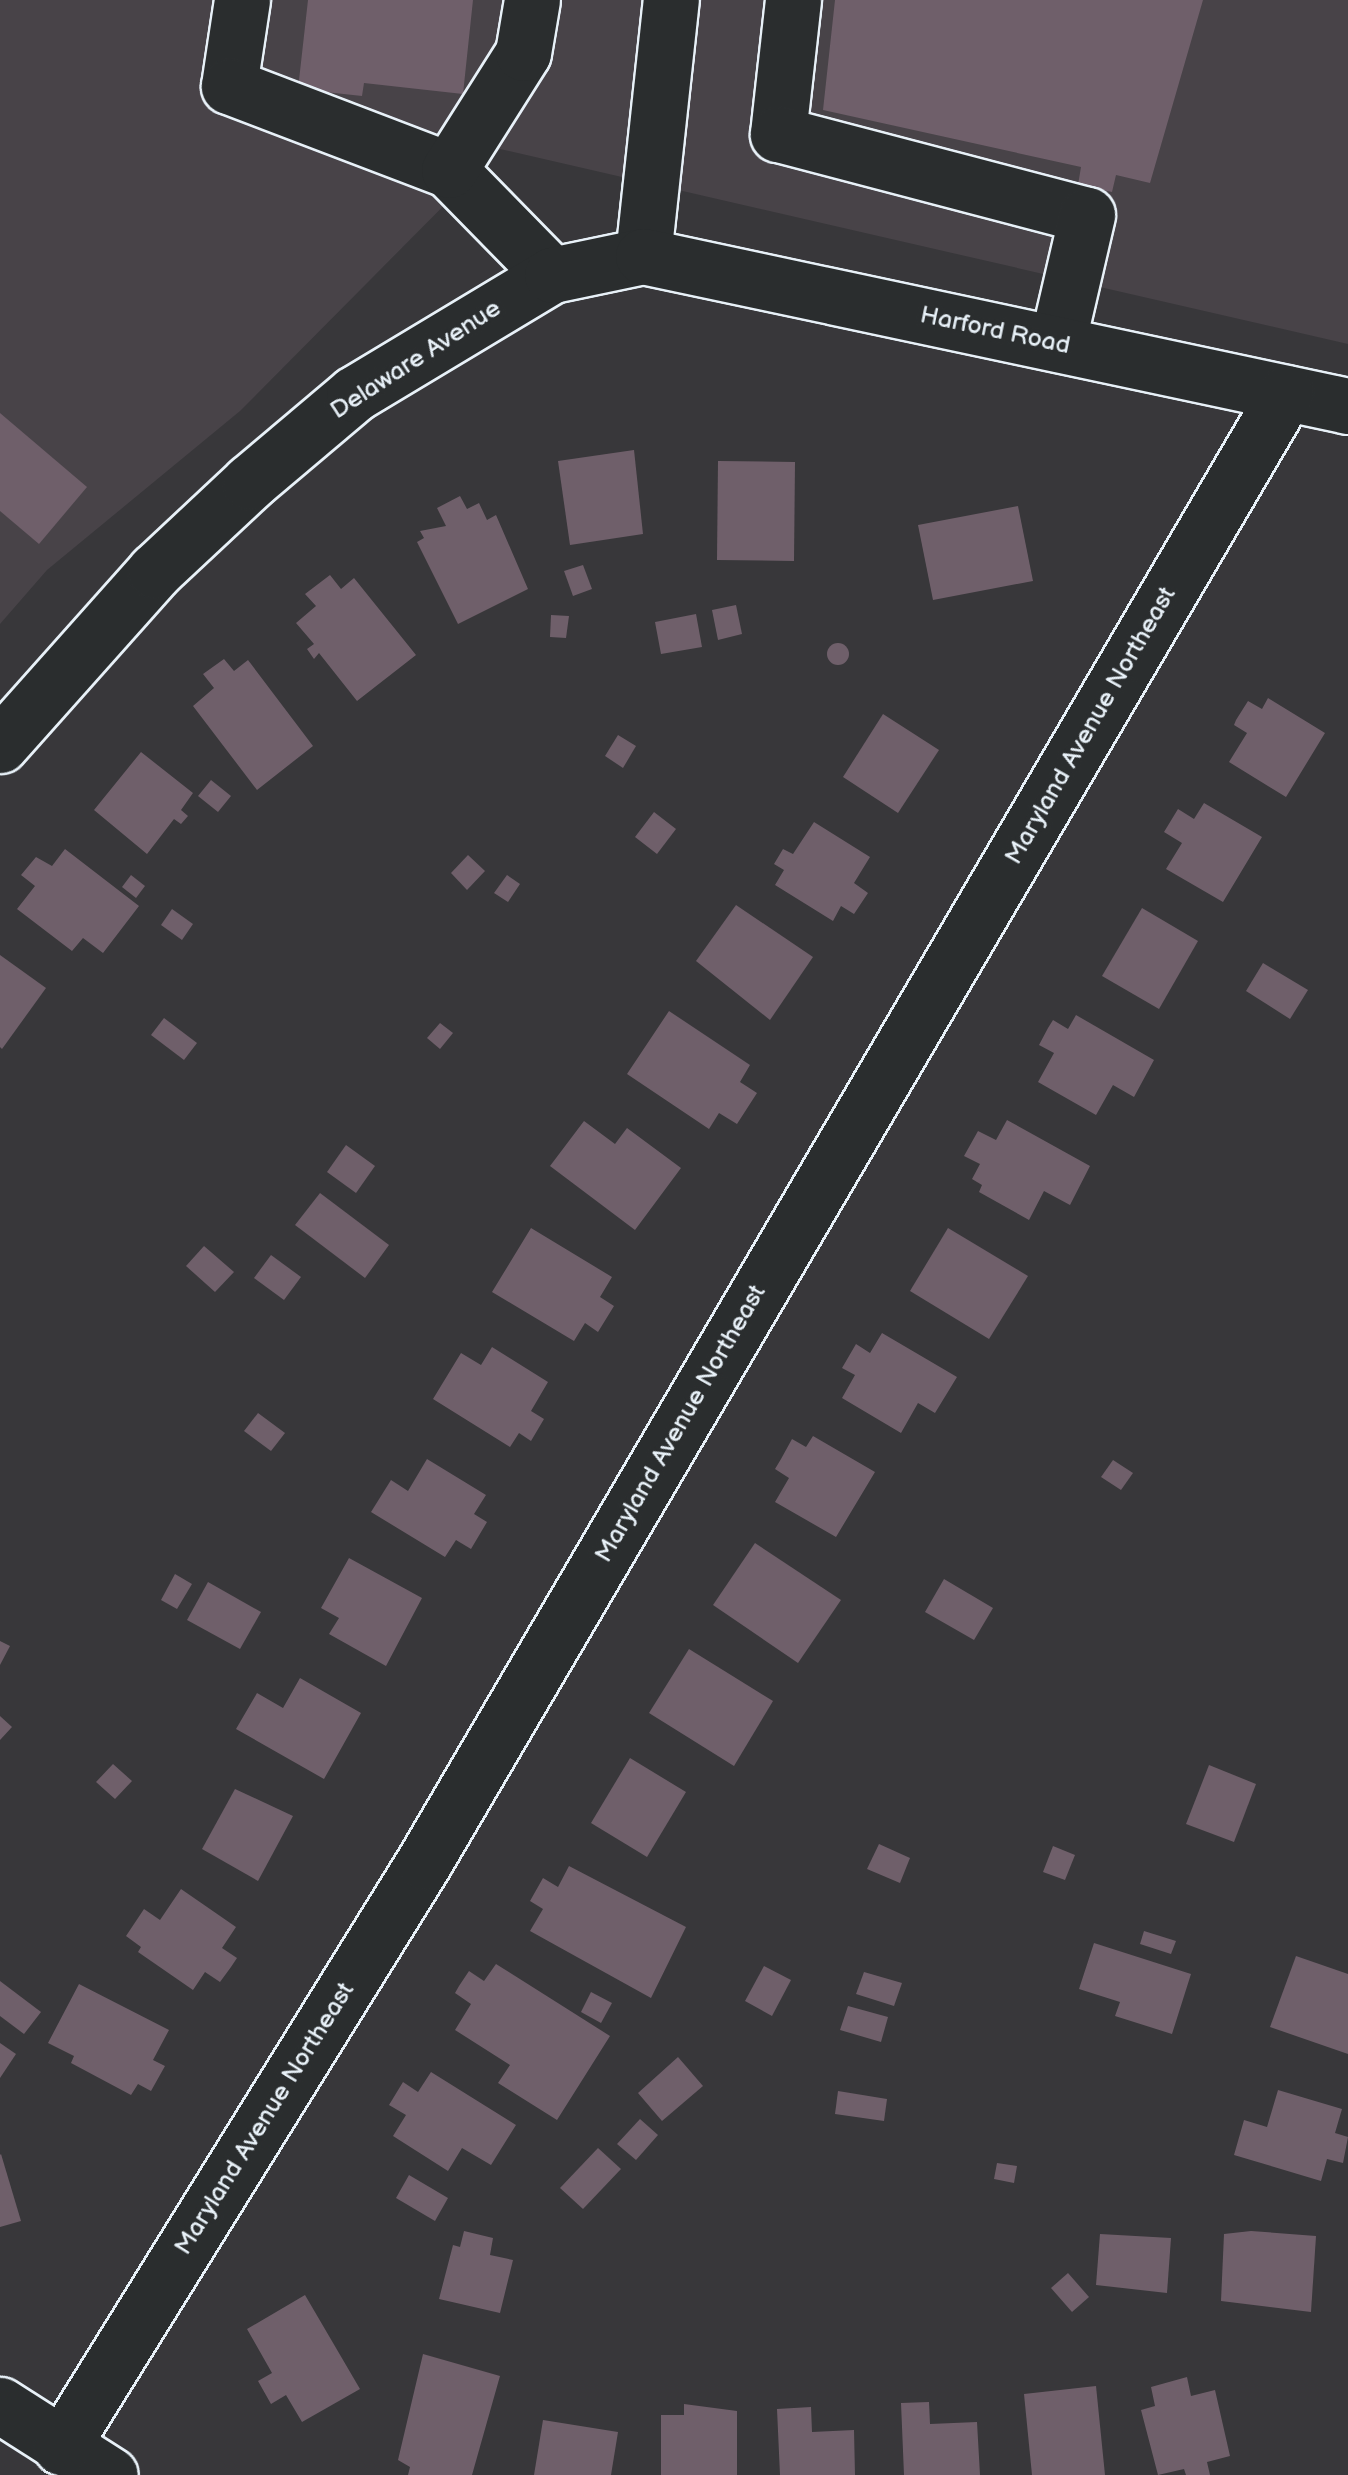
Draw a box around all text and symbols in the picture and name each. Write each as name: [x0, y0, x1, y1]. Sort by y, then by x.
street label: Delaware Avenue: [325, 294, 507, 426]
street label: Harford Road: [917, 300, 1073, 362]
street label: Maryland Avenue Northeast: [999, 582, 1183, 870]
street label: Maryland Avenue Northeast: [589, 1280, 773, 1568]
street label: Maryland Avenue Northeast: [169, 1977, 361, 2261]

